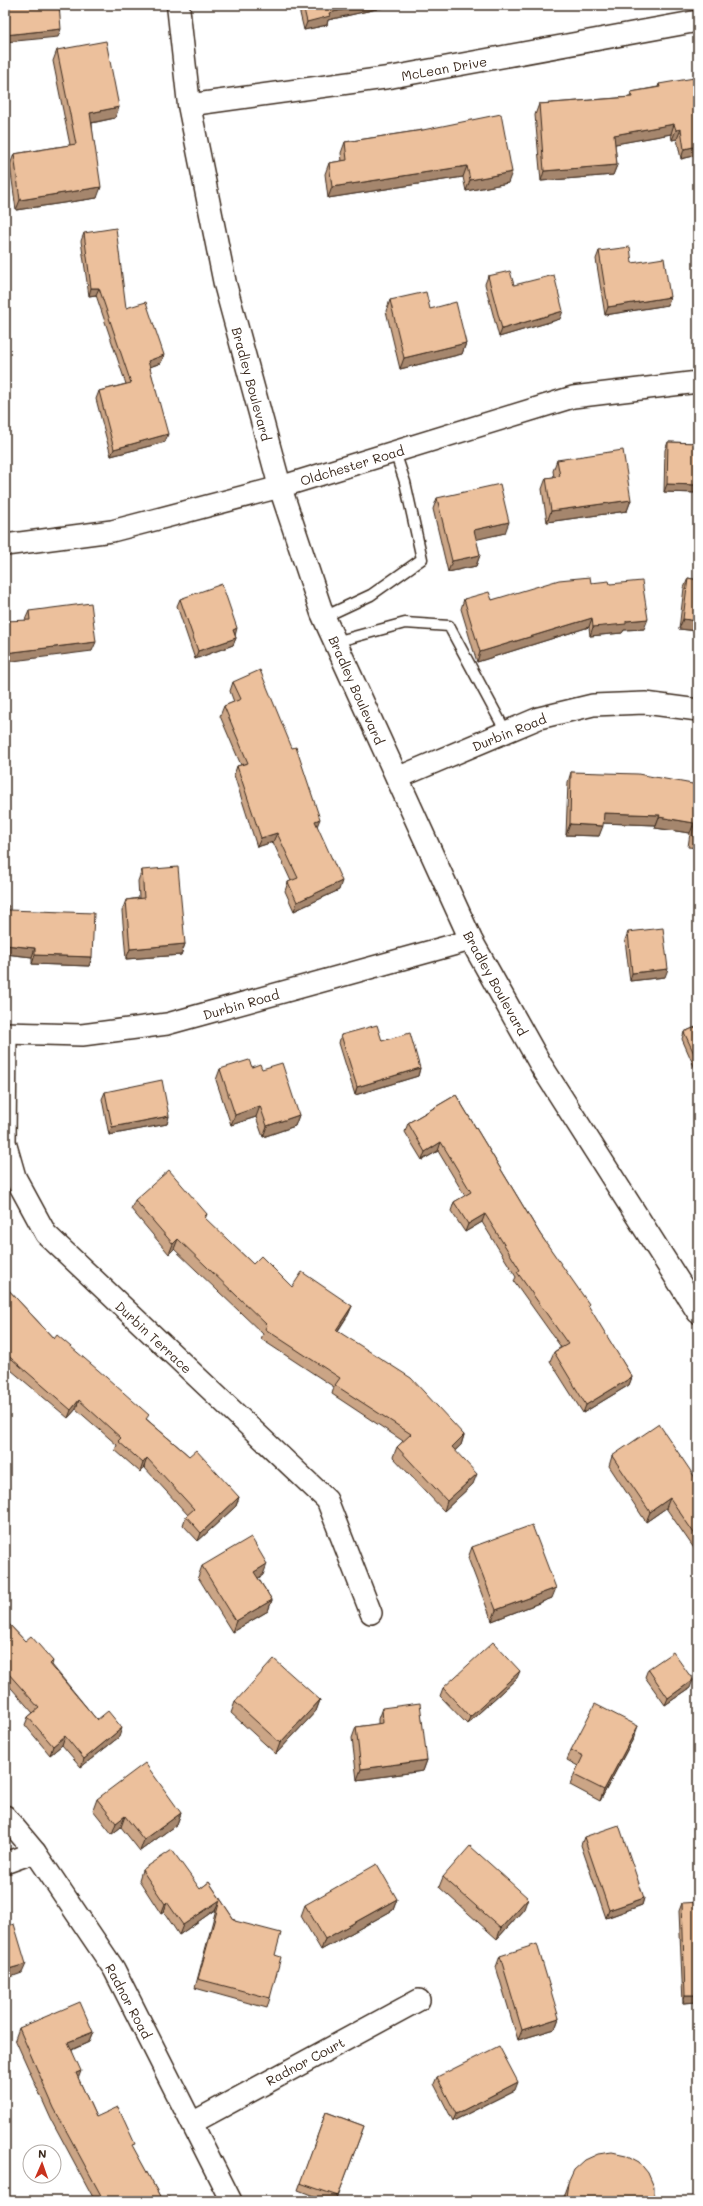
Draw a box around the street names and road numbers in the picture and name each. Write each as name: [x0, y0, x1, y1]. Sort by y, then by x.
street label: McLean Drive: [400, 52, 488, 84]
street label: Bradley Boulevard: [229, 325, 275, 443]
street label: Oldchester Road: [298, 441, 406, 489]
street label: Bradley Boulevard: [325, 633, 389, 747]
street label: Durbin Road: [469, 709, 549, 755]
street label: Bradley Boulevard: [460, 928, 532, 1038]
street label: Durbin Road: [201, 985, 281, 1023]
street label: Durbin Terrace: [112, 1297, 196, 1377]
street label: Radnor Road: [102, 1961, 156, 2041]
street label: Radnor Court: [263, 2033, 347, 2089]

